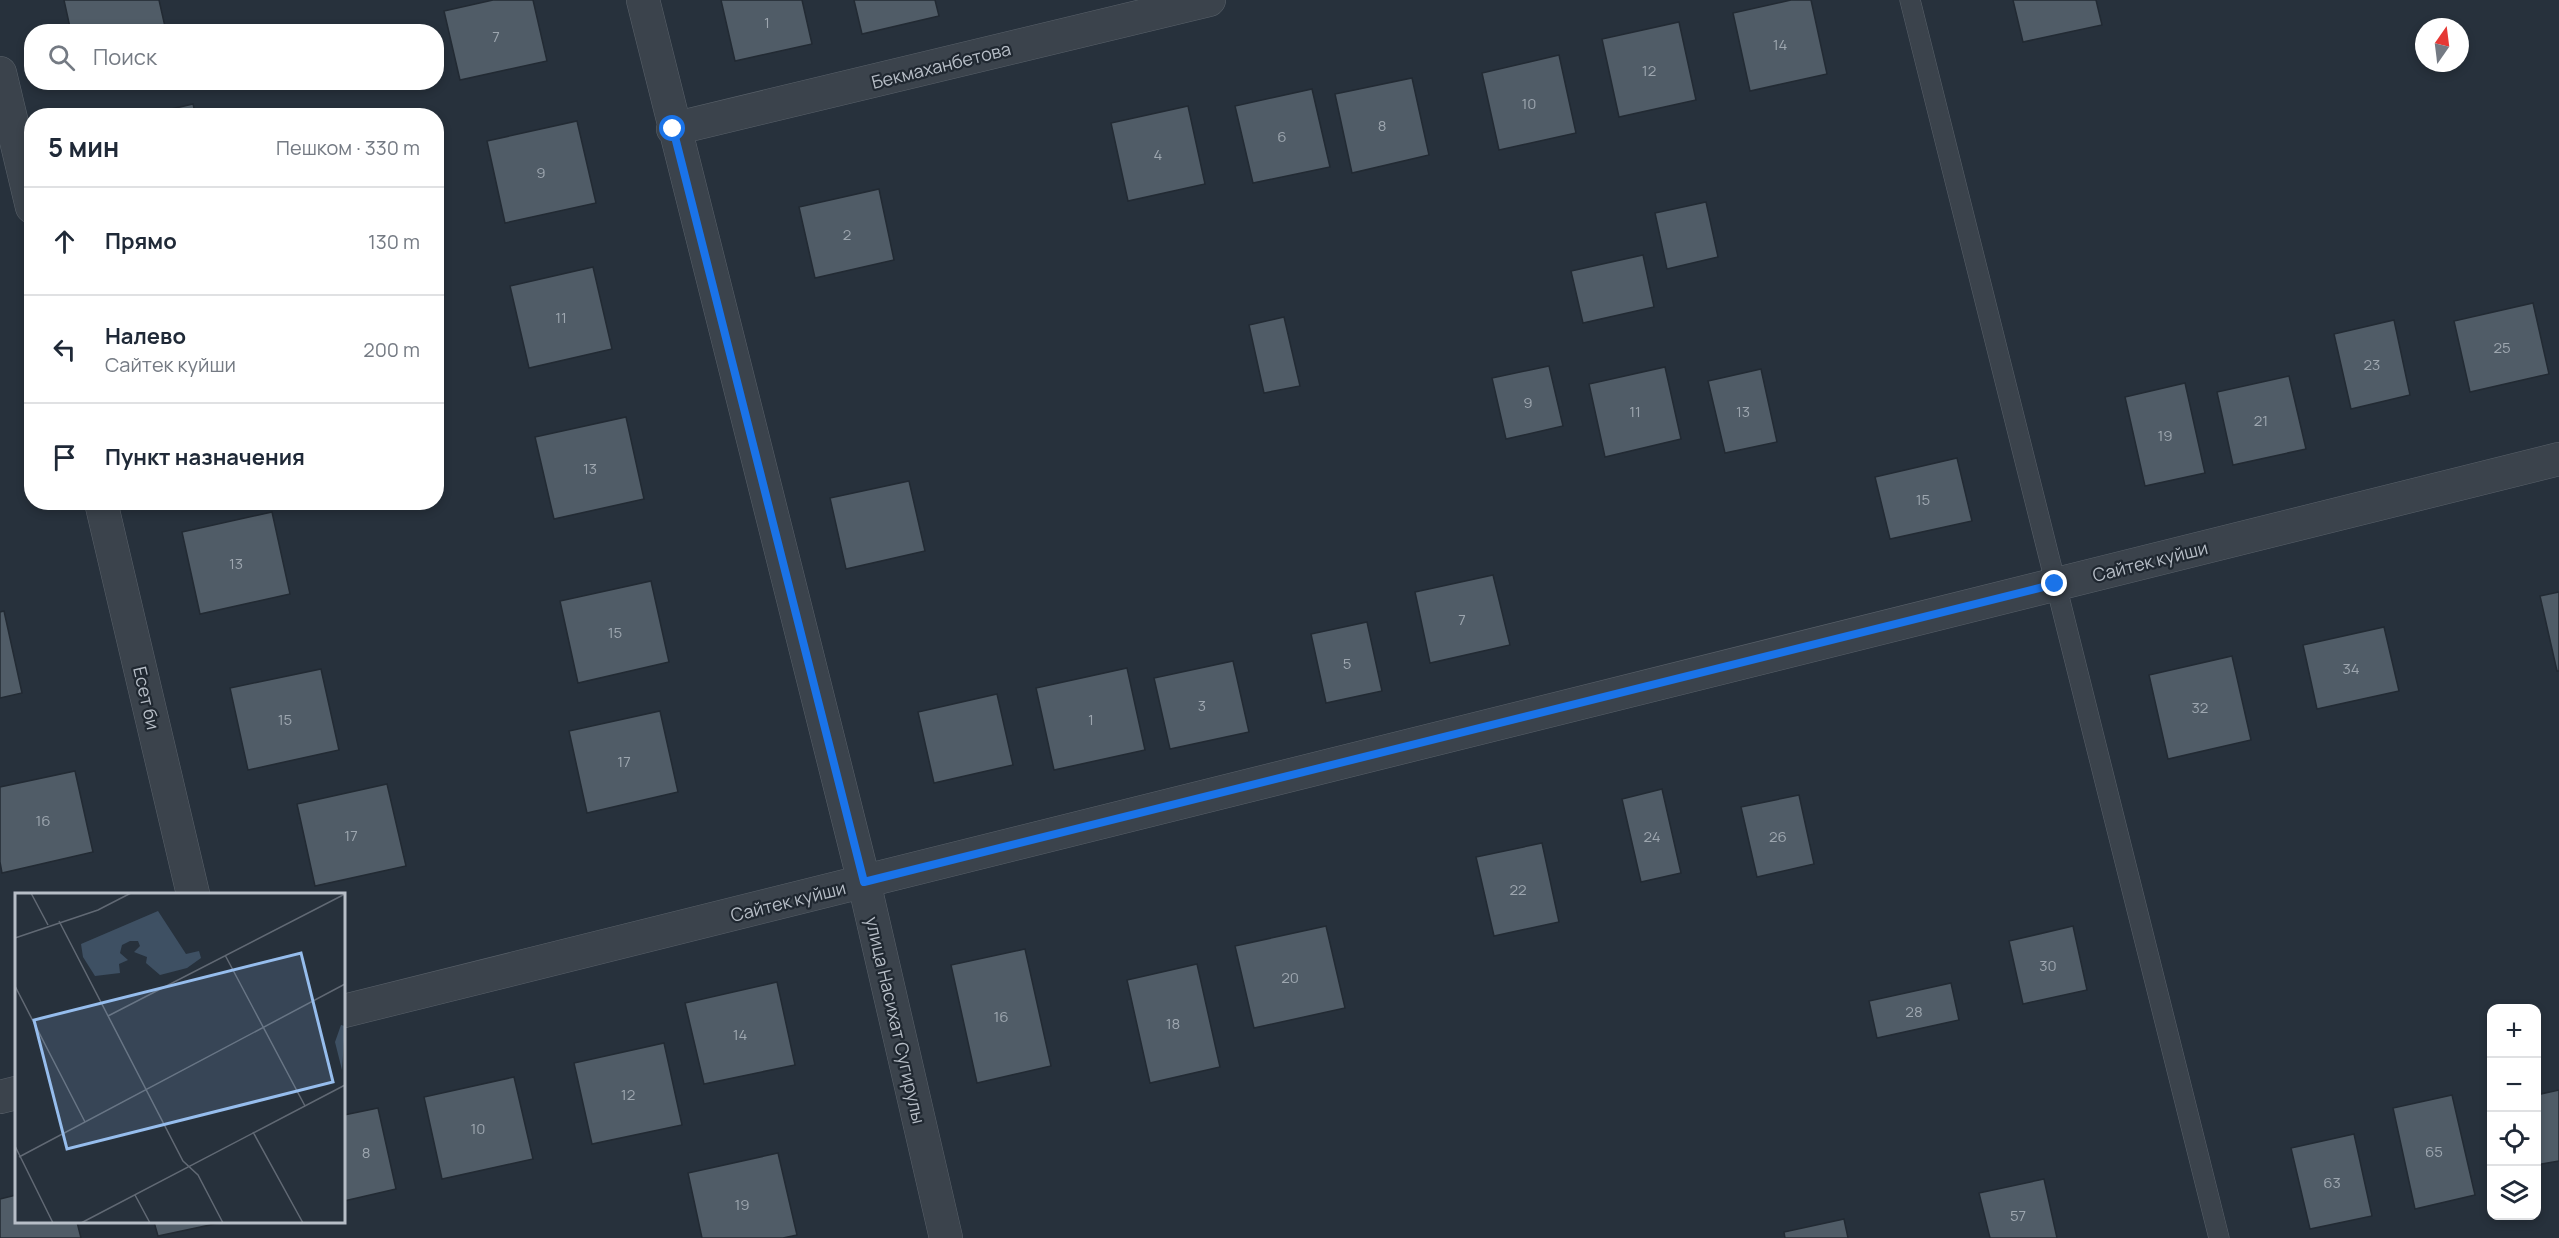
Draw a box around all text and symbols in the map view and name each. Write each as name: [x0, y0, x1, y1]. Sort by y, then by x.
house number: 1: [764, 12, 770, 33]
north arrow: [2415, 18, 2469, 72]
search box: [24, 24, 444, 90]
house number: 7: [492, 26, 500, 47]
house number: 14: [1773, 34, 1787, 55]
street label: Бекмаханбетова: [869, 36, 1013, 94]
icon: search: [45, 41, 78, 74]
text: Поиск: [93, 42, 157, 72]
house number: 12: [1642, 60, 1656, 81]
house number: 10: [1522, 93, 1537, 114]
route start: [659, 115, 685, 141]
house number: 8: [1378, 115, 1386, 136]
house number: 6: [1277, 126, 1287, 147]
text: 5 мин: [48, 129, 119, 165]
text: Пешком · 330 m: [276, 134, 420, 161]
house number: 4: [1154, 144, 1163, 165]
house number: 9: [536, 162, 546, 183]
house number: 2: [843, 224, 851, 245]
icon: ahead: [48, 225, 81, 258]
text: Прямо: [105, 226, 177, 256]
text: 130 m: [368, 228, 420, 255]
house number: 11: [555, 307, 567, 328]
text: Налево: [105, 321, 186, 351]
icon: left: [48, 333, 81, 366]
text: 200 m: [363, 336, 420, 363]
house number: 25: [2493, 337, 2511, 358]
text: Сайтек куйши: [105, 351, 236, 378]
house number: 23: [2364, 354, 2380, 375]
house number: 9: [1523, 392, 1533, 413]
house number: 11: [1629, 401, 1641, 422]
house number: 13: [1736, 401, 1750, 422]
house number: 21: [2254, 410, 2268, 431]
house number: 19: [2157, 425, 2173, 446]
icon: arrive: [48, 441, 81, 474]
text: Пункт назначения: [105, 442, 305, 472]
house number: 13: [583, 458, 597, 479]
house number: 15: [1916, 489, 1930, 510]
street label: Сайтек куйши: [2090, 535, 2210, 587]
house number: 13: [229, 553, 243, 574]
route end: [2041, 570, 2067, 596]
house number: 7: [1458, 609, 1466, 630]
house number: 15: [608, 622, 622, 643]
house number: 5: [1343, 653, 1351, 674]
house number: 34: [2342, 658, 2360, 679]
street label: Есет би: [128, 664, 166, 732]
house number: 3: [1198, 695, 1206, 716]
house number: 32: [2192, 697, 2208, 718]
house number: 15: [278, 709, 292, 730]
house number: 1: [1088, 709, 1094, 730]
house number: 17: [617, 751, 631, 772]
house number: 16: [35, 810, 51, 831]
house number: 17: [344, 825, 358, 846]
house number: 24: [1643, 826, 1661, 847]
house number: 26: [1769, 826, 1787, 847]
street label: Сайтек куйши: [728, 875, 848, 927]
house number: 22: [1509, 879, 1527, 900]
inset map: [15, 893, 345, 1223]
street label: улица Насихат Сугирулы: [861, 914, 931, 1126]
house number: 30: [2039, 955, 2057, 976]
house number: 20: [1281, 967, 1299, 988]
house number: 28: [1905, 1001, 1923, 1022]
map controls: [2487, 1004, 2541, 1220]
button: +: [2487, 1004, 2541, 1058]
house number: 16: [993, 1006, 1009, 1027]
house number: 18: [1166, 1013, 1180, 1034]
house number: 14: [733, 1024, 747, 1045]
button: −: [2487, 1058, 2541, 1112]
house number: 12: [621, 1084, 635, 1105]
button: locate: [2487, 1112, 2541, 1166]
house number: 10: [471, 1118, 486, 1139]
house number: 65: [2425, 1141, 2443, 1162]
house number: 8: [362, 1142, 370, 1163]
button: layers: [2487, 1166, 2541, 1220]
house number: 63: [2323, 1172, 2341, 1193]
house number: 19: [734, 1194, 750, 1215]
house number: 57: [2010, 1205, 2026, 1226]

